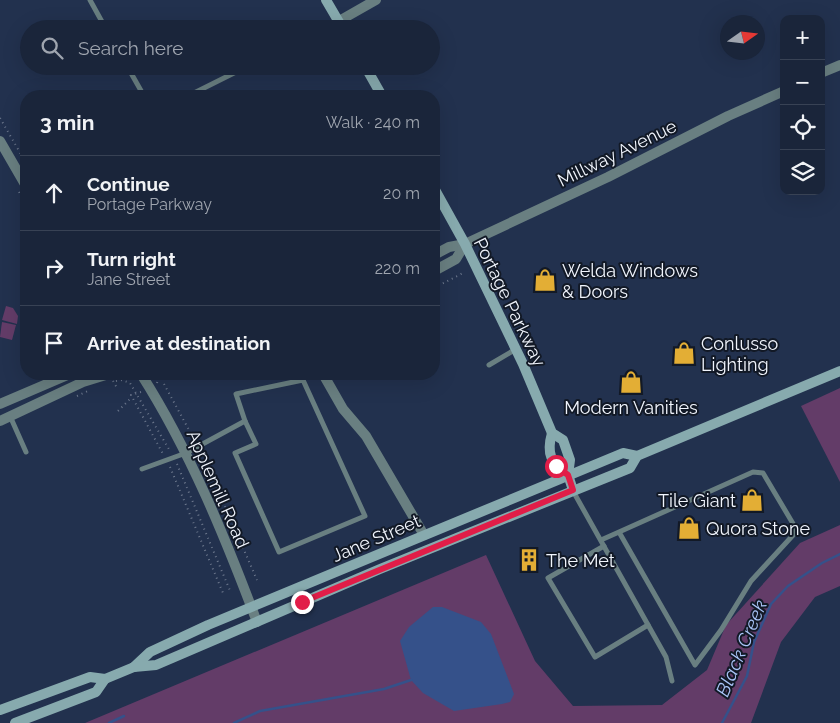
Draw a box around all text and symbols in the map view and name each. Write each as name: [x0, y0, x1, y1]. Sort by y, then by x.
north arrow: [720, 15, 765, 60]
map controls: [780, 15, 825, 195]
button: +: [780, 15, 825, 60]
search box: [20, 20, 440, 75]
icon: search: [38, 34, 66, 62]
text: Search here: [78, 37, 184, 59]
button: −: [780, 60, 825, 105]
button: locate: [780, 105, 825, 150]
text: 3 min: [40, 110, 94, 135]
text: Walk · 240 m: [326, 113, 420, 132]
street label: Millway Avenue: [554, 115, 680, 191]
button: layers: [780, 150, 825, 195]
text: Continue: [87, 173, 170, 195]
icon: ahead: [40, 179, 68, 207]
text: 20 m: [383, 184, 420, 203]
text: Portage Parkway: [87, 195, 212, 214]
street label: Portage Parkway: [470, 234, 550, 370]
text: Turn right: [87, 248, 176, 270]
icon: right: [40, 254, 68, 282]
text: 220 m: [375, 259, 420, 278]
place label: Welda Windows & Doors: [562, 260, 698, 302]
shop icon: Welda Windows & Doors: [532, 267, 558, 293]
text: Jane Street: [87, 270, 170, 289]
icon: arrive: [40, 329, 68, 357]
text: Arrive at destination: [87, 332, 271, 354]
place label: Conlusso Lighting: [701, 333, 779, 375]
shop icon: Conlusso Lighting: [671, 340, 697, 366]
shop icon: Modern Vanities: [618, 369, 644, 395]
place label: Modern Vanities: [564, 397, 698, 418]
street label: Applemill Road: [183, 427, 253, 551]
route start: [545, 455, 568, 478]
shop icon: Tile Giant: [739, 487, 765, 513]
place label: Tile Giant: [658, 490, 736, 511]
street label: Jane Street: [329, 510, 423, 566]
shop icon: Quora Stone: [676, 515, 702, 541]
place label: Quora Stone: [706, 518, 810, 539]
building icon: The Met: [516, 547, 542, 573]
place label: The Met: [546, 550, 615, 571]
route end: [291, 591, 314, 614]
water label: Black Creek: [711, 596, 771, 700]

